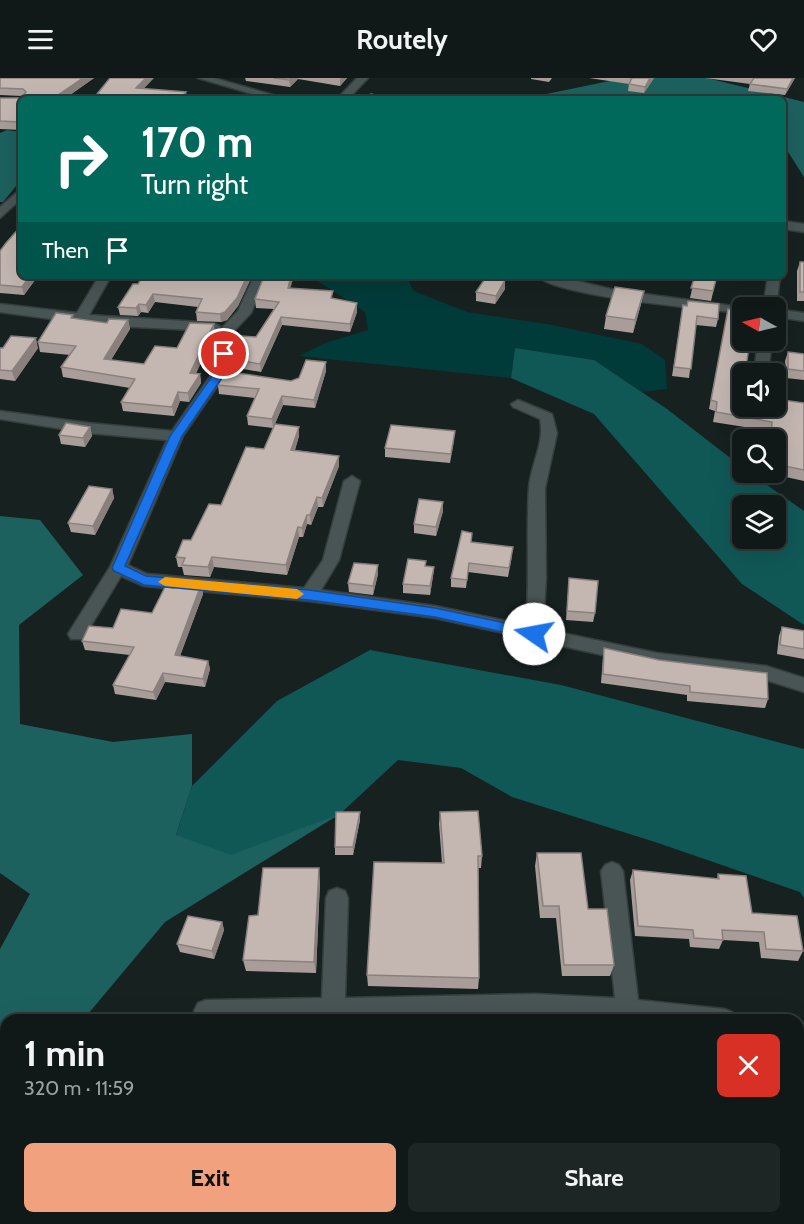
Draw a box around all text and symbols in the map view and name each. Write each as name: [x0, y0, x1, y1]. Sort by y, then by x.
icon: menu: [24, 23, 57, 56]
text: Routely: [356, 23, 448, 56]
icon: heart: [747, 23, 780, 56]
text: 170 m: [141, 116, 253, 168]
icon: right: [42, 120, 120, 198]
text: Turn right: [141, 168, 248, 201]
icon: arrive: [101, 234, 134, 267]
text: Then: [42, 237, 89, 264]
north arrow: [732, 297, 786, 351]
map controls: [732, 297, 786, 549]
pin: [198, 328, 249, 379]
icon: arrive: [207, 337, 240, 370]
button: sound: [732, 363, 786, 417]
button: search: [732, 429, 786, 483]
button: layers: [732, 495, 786, 549]
position arrow: [502, 602, 566, 666]
text: 1 min: [24, 1031, 105, 1075]
button: close: [717, 1034, 780, 1097]
text: 320 m · 11:59: [24, 1076, 134, 1100]
button: Exit: [24, 1143, 396, 1212]
button: Share: [408, 1143, 780, 1212]

